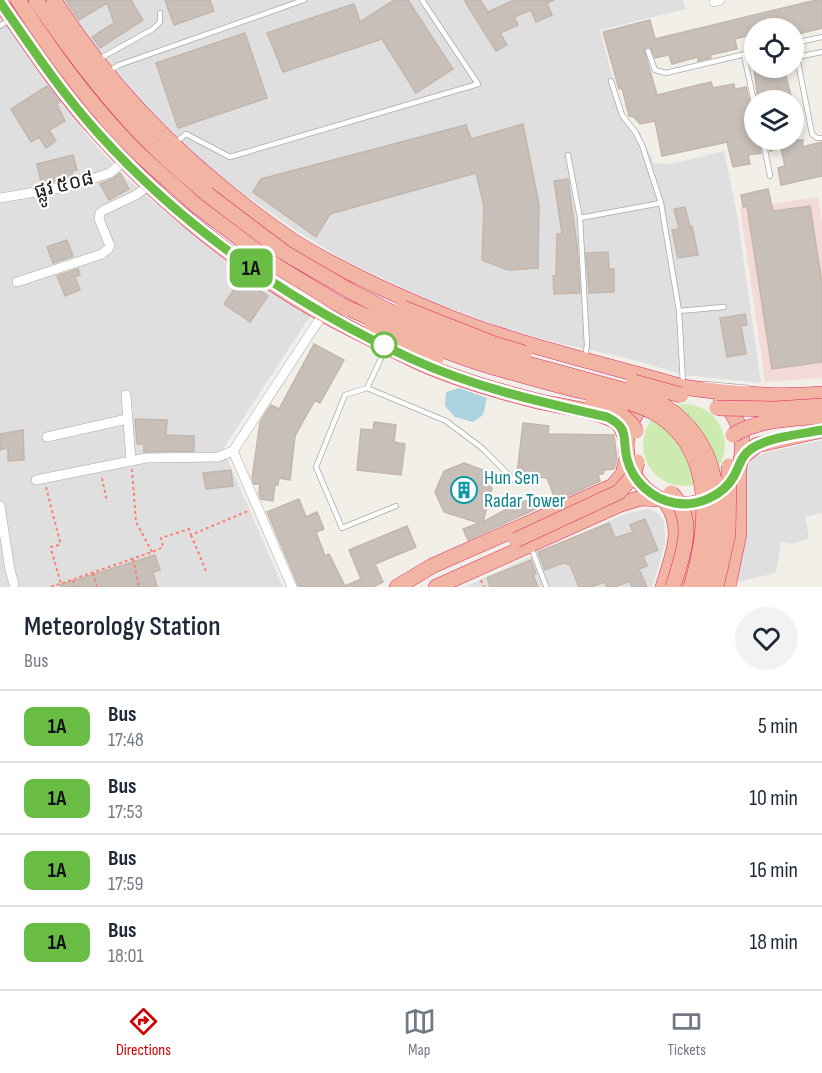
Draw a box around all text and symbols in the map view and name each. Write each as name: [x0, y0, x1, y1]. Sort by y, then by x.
map controls: [744, 18, 804, 150]
button: locate: [744, 18, 804, 78]
button: layers: [744, 90, 804, 150]
street label: ផ្លូវ ៥០៨: [32, 166, 98, 210]
line badge: 1A: [224, 248, 278, 288]
text: 1A: [242, 256, 260, 281]
unlabelled marker: [371, 332, 397, 358]
place label: Hun Sen Radar Tower: [484, 466, 566, 513]
building icon: Hun Sen Radar Tower: [449, 475, 479, 505]
button: heart: [735, 607, 798, 670]
text: Meteorology Station: [24, 610, 220, 643]
text: Bus: [24, 649, 48, 673]
text: Bus: [108, 701, 137, 728]
text: 5 min: [758, 713, 798, 740]
text: 1A: [48, 714, 66, 739]
text: 17:48: [108, 728, 144, 752]
text: Bus: [108, 773, 137, 800]
text: 10 min: [749, 785, 798, 812]
text: 1A: [48, 786, 66, 811]
text: 17:53: [108, 800, 143, 824]
text: Bus: [108, 845, 137, 872]
text: 16 min: [750, 857, 798, 884]
text: 1A: [48, 858, 66, 883]
text: 17:59: [108, 872, 143, 896]
text: Bus: [108, 917, 137, 944]
text: 18 min: [750, 929, 798, 956]
text: 1A: [48, 930, 66, 955]
text: 18:01: [108, 944, 143, 968]
tab: Directions: [116, 1005, 171, 1060]
tab: Map: [403, 1005, 436, 1060]
tab: Tickets: [667, 1005, 706, 1060]

